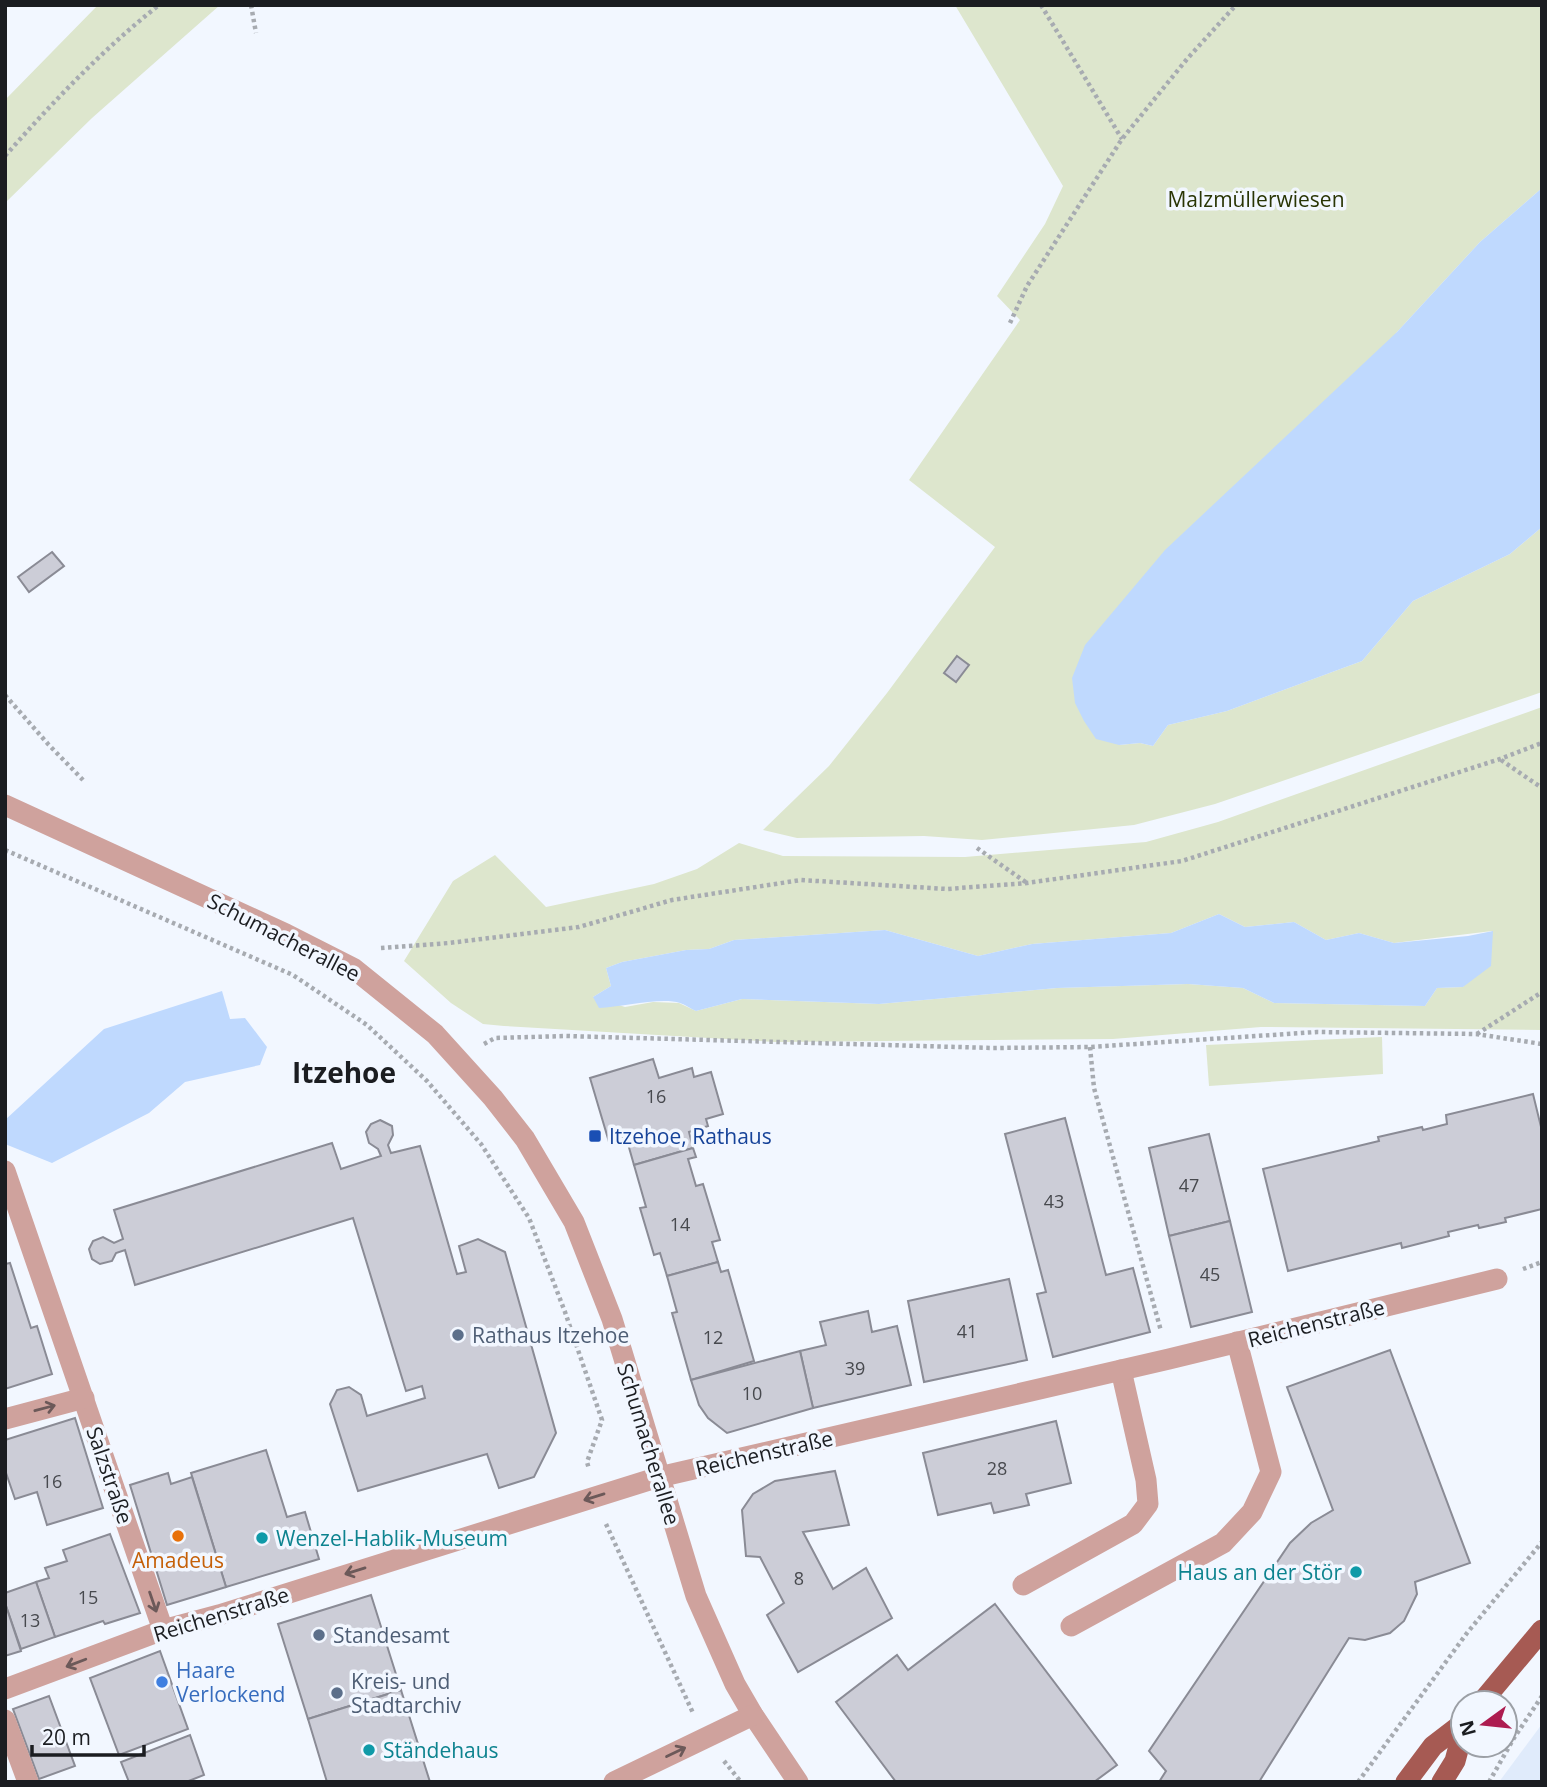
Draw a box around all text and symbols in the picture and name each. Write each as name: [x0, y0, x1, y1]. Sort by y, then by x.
park label: Malzmüllerwiesen: [1167, 185, 1345, 213]
street label: Schumacherallee: [203, 886, 365, 988]
district label: Itzehoe: [292, 1053, 396, 1091]
house number: 16: [646, 1084, 666, 1108]
place label: Itzehoe, Rathaus: [609, 1122, 772, 1150]
marker: Itzehoe, Rathaus: [587, 1128, 603, 1144]
house number: 47: [1179, 1173, 1199, 1197]
house number: 43: [1044, 1189, 1064, 1213]
house number: 14: [670, 1212, 690, 1236]
house number: 45: [1200, 1262, 1220, 1286]
street label: Reichenstraße: [1245, 1292, 1387, 1354]
house number: 41: [957, 1319, 977, 1343]
place label: Rathaus Itzehoe: [472, 1321, 629, 1349]
house number: 12: [703, 1325, 723, 1349]
marker: Rathaus Itzehoe: [450, 1327, 466, 1343]
house number: 39: [845, 1356, 865, 1380]
street label: Schumacherallee: [611, 1360, 687, 1528]
house number: 10: [742, 1381, 762, 1405]
one-way arrow: [33, 1401, 55, 1414]
street label: Salzstraße: [80, 1423, 140, 1527]
street label: Reichenstraße: [693, 1424, 835, 1482]
house number: 28: [987, 1456, 1007, 1480]
house number: 16: [42, 1469, 62, 1493]
one-way arrow: [583, 1492, 605, 1505]
place label: Wenzel-Hablik-Museum: [276, 1524, 508, 1552]
marker: Amadeus: [170, 1528, 186, 1544]
marker: Wenzel-Hablik-Museum: [254, 1530, 270, 1546]
place label: Amadeus: [132, 1546, 224, 1574]
place label: Haus an der Stör: [1178, 1558, 1342, 1586]
marker: Haus an der Stör: [1348, 1564, 1364, 1580]
one-way arrow: [345, 1566, 367, 1578]
house number: 8: [794, 1566, 804, 1590]
street label: Reichenstraße: [150, 1580, 292, 1648]
house number: 15: [78, 1585, 98, 1609]
one-way arrow: [148, 1590, 160, 1612]
house number: 13: [20, 1608, 40, 1632]
place label: Standesamt: [333, 1621, 450, 1649]
marker: Standesamt: [311, 1627, 327, 1643]
place label: Haare Verlockend: [176, 1656, 285, 1708]
one-way arrow: [66, 1658, 88, 1670]
place label: Kreis- und Stadtarchiv: [351, 1667, 461, 1719]
marker: Haare Verlockend: [154, 1674, 170, 1690]
marker: Kreis- und Stadtarchiv: [329, 1685, 345, 1701]
north arrow: [1449, 1689, 1519, 1759]
scale bar: [32, 1714, 144, 1758]
text: N: [1453, 1718, 1482, 1739]
text: 20 m: [42, 1723, 91, 1751]
place label: Ständehaus: [383, 1736, 499, 1764]
marker: Ständehaus: [361, 1742, 377, 1758]
one-way arrow: [665, 1745, 686, 1759]

